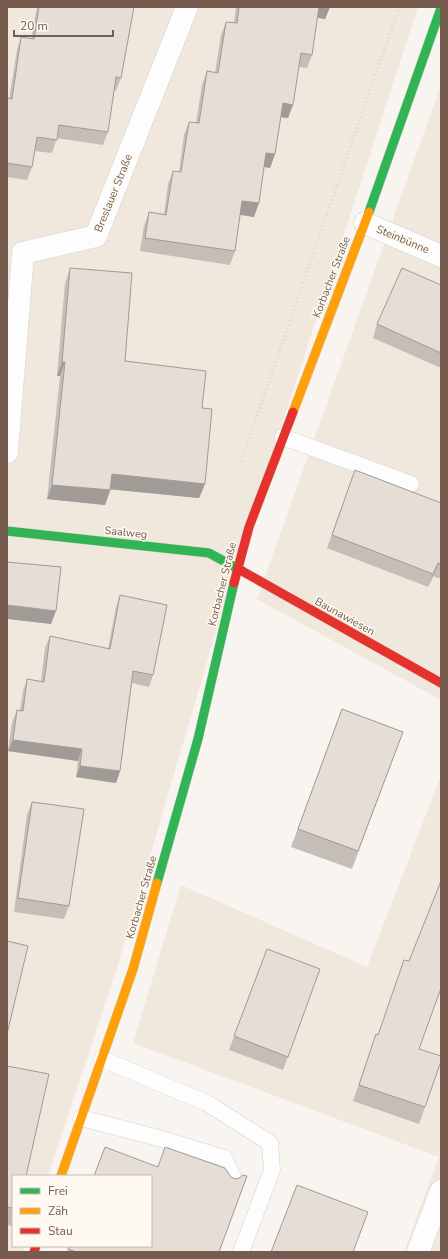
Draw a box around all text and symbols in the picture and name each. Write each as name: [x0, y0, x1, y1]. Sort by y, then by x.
scale bar: [14, 12, 113, 38]
text: 20 m: [20, 18, 48, 34]
street label: Breslauer Straße: [91, 152, 136, 235]
street label: Steinbünne: [374, 222, 432, 257]
street label: Korbacher Straße: [309, 234, 354, 320]
street label: Saalweg: [104, 523, 148, 542]
street label: Korbacher Straße: [205, 540, 240, 628]
street label: Baunawiesen: [312, 594, 377, 639]
street label: Korbacher Straße: [122, 854, 161, 941]
legend: [12, 1175, 152, 1247]
text: Frei: [48, 1183, 68, 1199]
text: Zäh: [48, 1203, 68, 1219]
text: Stau: [48, 1223, 73, 1239]

